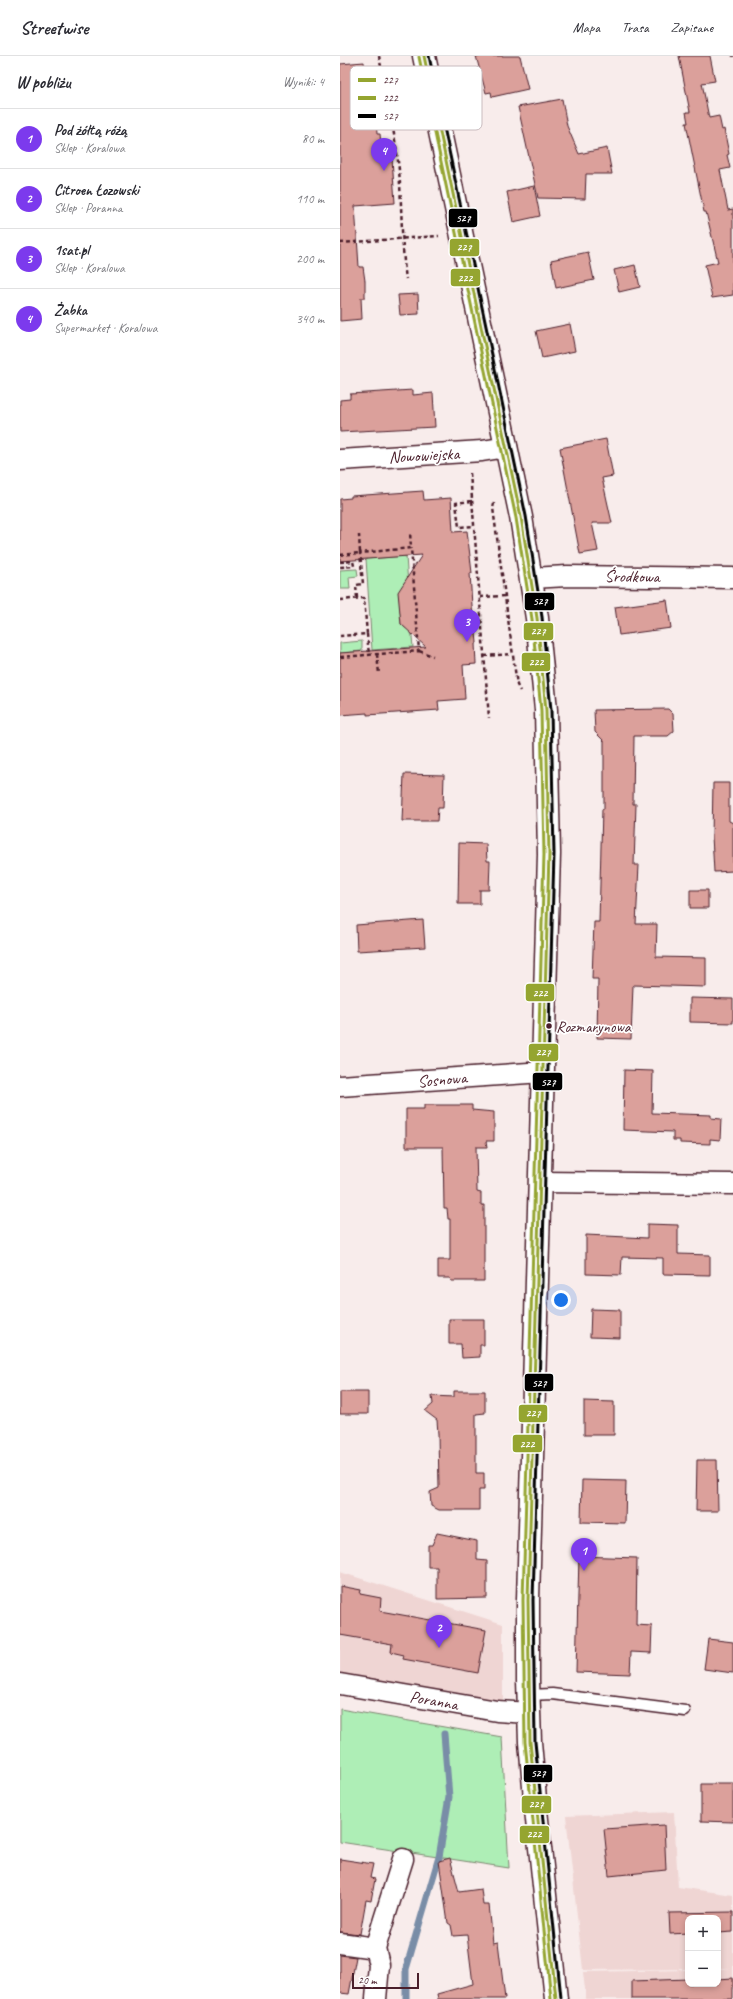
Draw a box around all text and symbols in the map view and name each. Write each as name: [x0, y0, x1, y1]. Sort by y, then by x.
text: Streetwise: [20, 16, 88, 40]
text: Mapa: [573, 19, 600, 36]
text: Trasa: [622, 19, 649, 36]
text: Zapisane: [671, 19, 713, 36]
legend: [350, 66, 482, 130]
text: W pobliżu: [16, 72, 71, 93]
text: 227: [383, 73, 399, 87]
text: Wyniki: 4: [283, 74, 324, 90]
text: 222: [383, 91, 399, 105]
text: 527: [383, 109, 399, 123]
text: Pod żółtą różą: [54, 121, 126, 140]
text: 1: [26, 131, 32, 147]
text: 80 m: [302, 131, 324, 147]
pin: 4: [371, 138, 397, 171]
text: Sklep · Koralowa: [54, 140, 125, 156]
text: Citroen Łozowski: [54, 181, 139, 200]
text: 2: [26, 191, 32, 207]
text: 110 m: [296, 191, 324, 207]
text: Sklep · Poranna: [54, 200, 122, 216]
line badge: 527: [448, 208, 478, 228]
text: 527: [456, 211, 471, 225]
line badge: 227: [449, 238, 480, 257]
text: 227: [457, 240, 472, 254]
text: 1sat.pl: [54, 241, 89, 260]
text: 3: [26, 251, 32, 267]
text: 200 m: [296, 251, 324, 267]
text: Sklep · Koralowa: [54, 260, 125, 276]
line badge: 222: [450, 268, 481, 287]
text: 222: [458, 271, 473, 285]
text: Żabka: [54, 301, 87, 320]
text: 4: [26, 311, 32, 327]
text: 340 m: [296, 311, 324, 327]
text: Supermarket · Koralowa: [54, 320, 157, 336]
street label: Nowowiejska: [388, 443, 461, 468]
street label: Środkowa: [604, 565, 662, 588]
line badge: 527: [524, 592, 555, 611]
text: 527: [533, 594, 548, 608]
pin: 3: [454, 609, 480, 642]
line badge: 227: [523, 622, 554, 641]
text: 227: [531, 624, 546, 638]
line badge: 222: [521, 652, 551, 672]
text: 222: [529, 655, 544, 669]
line badge: 222: [525, 983, 555, 1002]
text: 222: [533, 986, 548, 1000]
place label: Rozmarynowa: [556, 1017, 632, 1037]
marker: Rozmarynowa: [544, 1021, 554, 1031]
line badge: 227: [528, 1043, 559, 1062]
text: 227: [536, 1045, 551, 1059]
street label: Sosnowa: [417, 1067, 470, 1092]
line badge: 527: [532, 1072, 563, 1091]
text: 527: [541, 1075, 556, 1089]
your location: [551, 1290, 571, 1310]
line badge: 527: [524, 1373, 554, 1392]
text: 527: [532, 1376, 547, 1390]
line badge: 227: [518, 1404, 548, 1423]
text: 227: [526, 1406, 541, 1420]
line badge: 222: [512, 1434, 543, 1453]
text: 222: [520, 1437, 535, 1451]
pin: 1: [571, 1538, 597, 1571]
pin: 2: [426, 1615, 452, 1648]
street label: Poranna: [408, 1686, 462, 1715]
line badge: 527: [523, 1764, 553, 1783]
text: 527: [531, 1766, 546, 1780]
line badge: 227: [521, 1795, 552, 1814]
text: 227: [529, 1797, 544, 1811]
line badge: 222: [519, 1825, 550, 1844]
text: 222: [527, 1827, 542, 1841]
map controls: [685, 1915, 721, 1987]
button: +: [685, 1915, 721, 1951]
button: −: [685, 1951, 721, 1987]
scale bar: [352, 1971, 419, 1990]
text: 20 m: [358, 1973, 377, 1987]

